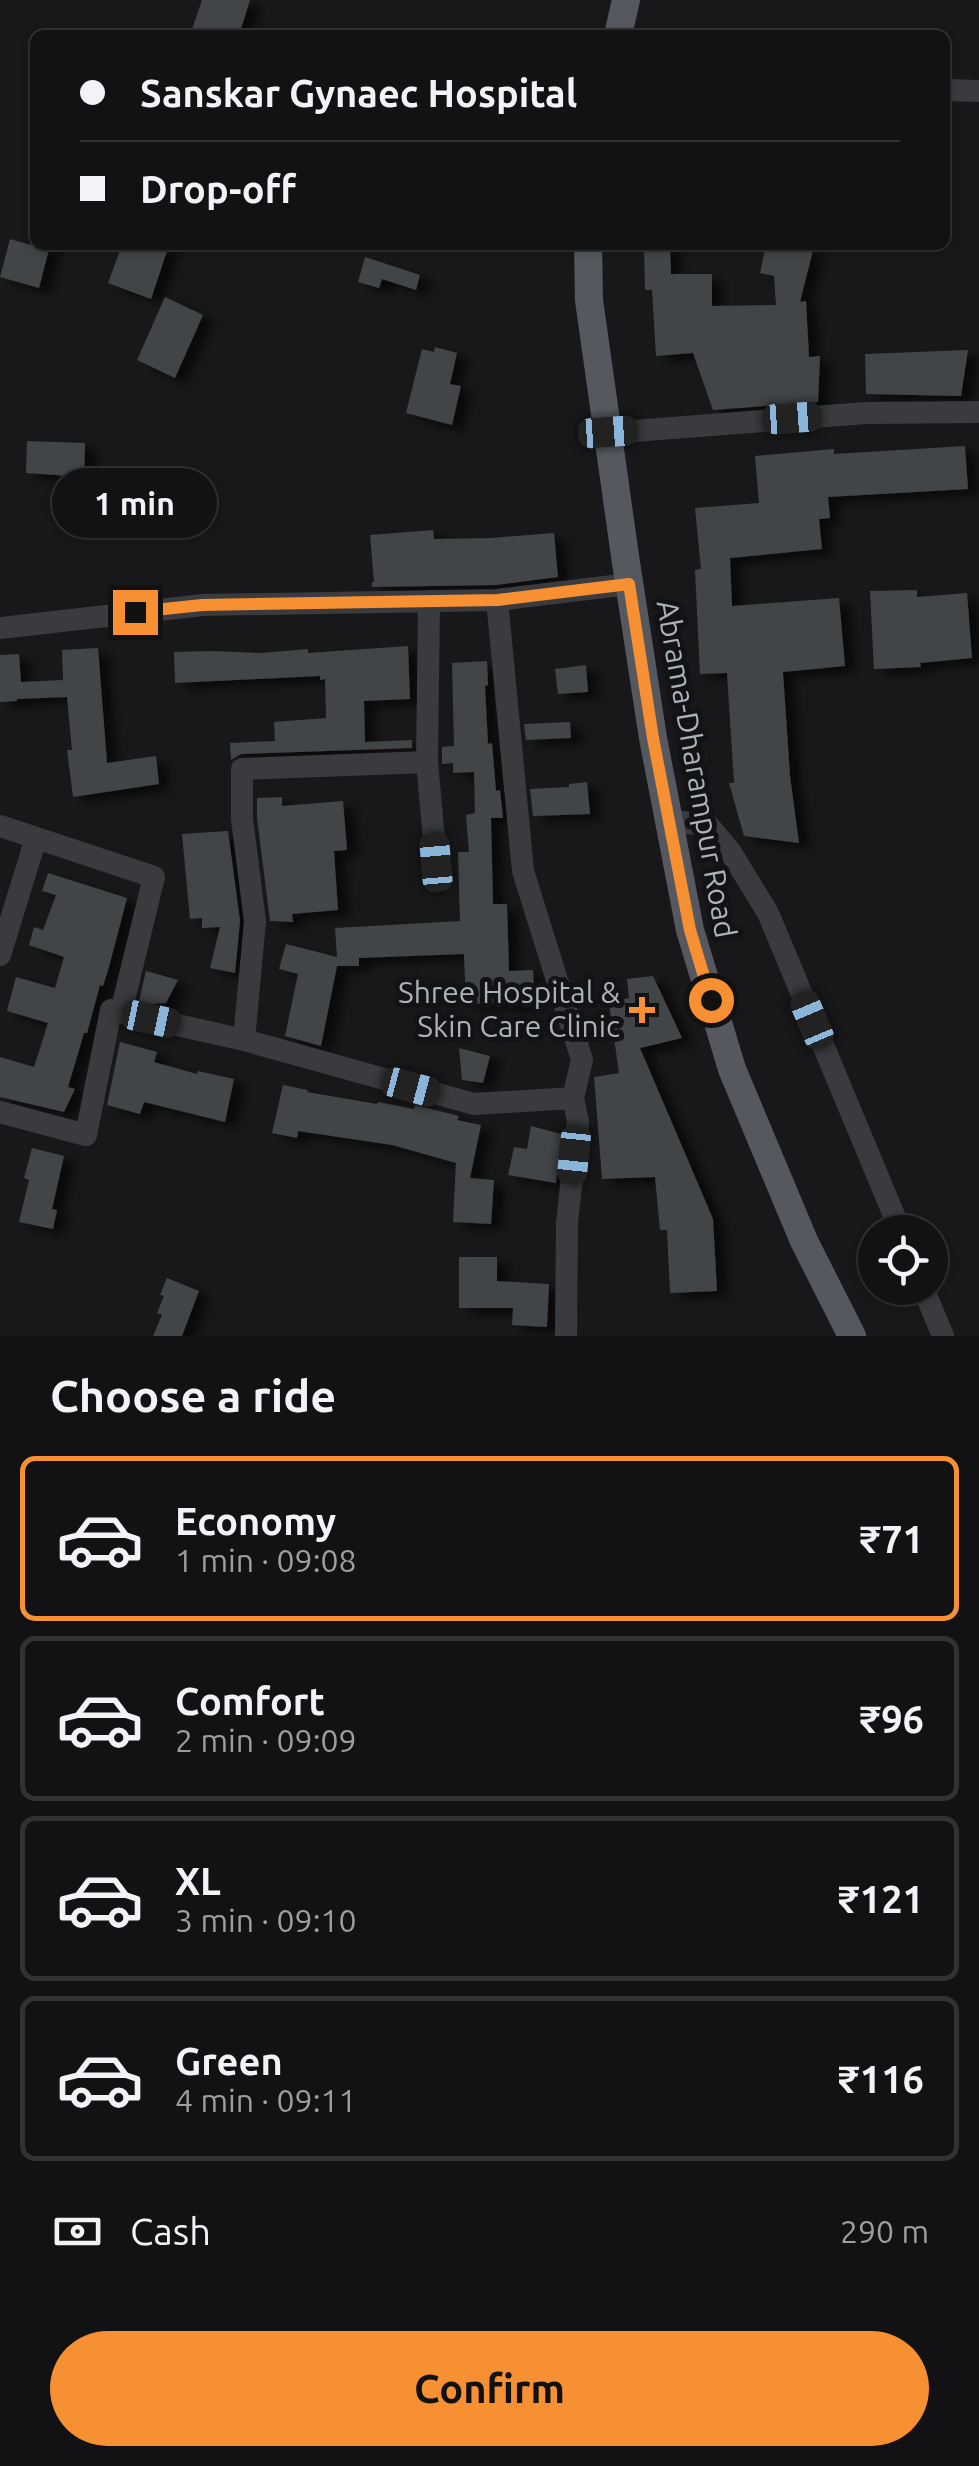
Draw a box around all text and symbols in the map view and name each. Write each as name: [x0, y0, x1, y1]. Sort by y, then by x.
text: Sanskar Gynaec Hospital: [140, 72, 577, 114]
text: Drop-off: [140, 168, 296, 210]
car: [761, 401, 823, 435]
car: [577, 415, 639, 449]
callout: 1 min: [52, 467, 218, 537]
text: 1 min: [94, 485, 175, 521]
route end: [113, 590, 158, 635]
street label: Abrama-Dharampur Road: [651, 597, 743, 940]
car: [418, 831, 454, 893]
place label: Shree Hospital & Skin Care Clinic: [398, 975, 620, 1043]
route start: [689, 978, 734, 1023]
car: [786, 987, 838, 1053]
marker: Shree Hospital & Skin Care Clinic: [629, 997, 655, 1023]
car: [119, 998, 183, 1040]
car: [378, 1065, 444, 1109]
car: [556, 1124, 592, 1186]
map controls: [858, 1215, 948, 1305]
button: locate: [858, 1215, 948, 1305]
text: Choose a ride: [50, 1370, 336, 1421]
icon: car: [55, 1494, 145, 1584]
text: Economy: [175, 1500, 336, 1542]
text: ₹71: [860, 1518, 924, 1560]
text: 1 min · 09:08: [175, 1542, 357, 1578]
icon: car: [55, 1674, 145, 1764]
text: Comfort: [175, 1680, 325, 1722]
text: ₹96: [860, 1698, 924, 1740]
text: 2 min · 09:09: [175, 1722, 357, 1758]
icon: car: [55, 1854, 145, 1944]
text: XL: [175, 1860, 221, 1902]
text: ₹121: [838, 1878, 924, 1920]
text: 3 min · 09:10: [175, 1902, 357, 1938]
icon: car: [55, 2034, 145, 2124]
text: Green: [175, 2040, 283, 2082]
text: ₹116: [838, 2058, 924, 2100]
text: 4 min · 09:11: [175, 2082, 357, 2118]
icon: cash: [50, 2204, 105, 2259]
text: Cash: [130, 2210, 211, 2252]
text: 290 m: [840, 2213, 929, 2249]
button: Confirm: [50, 2331, 929, 2446]

